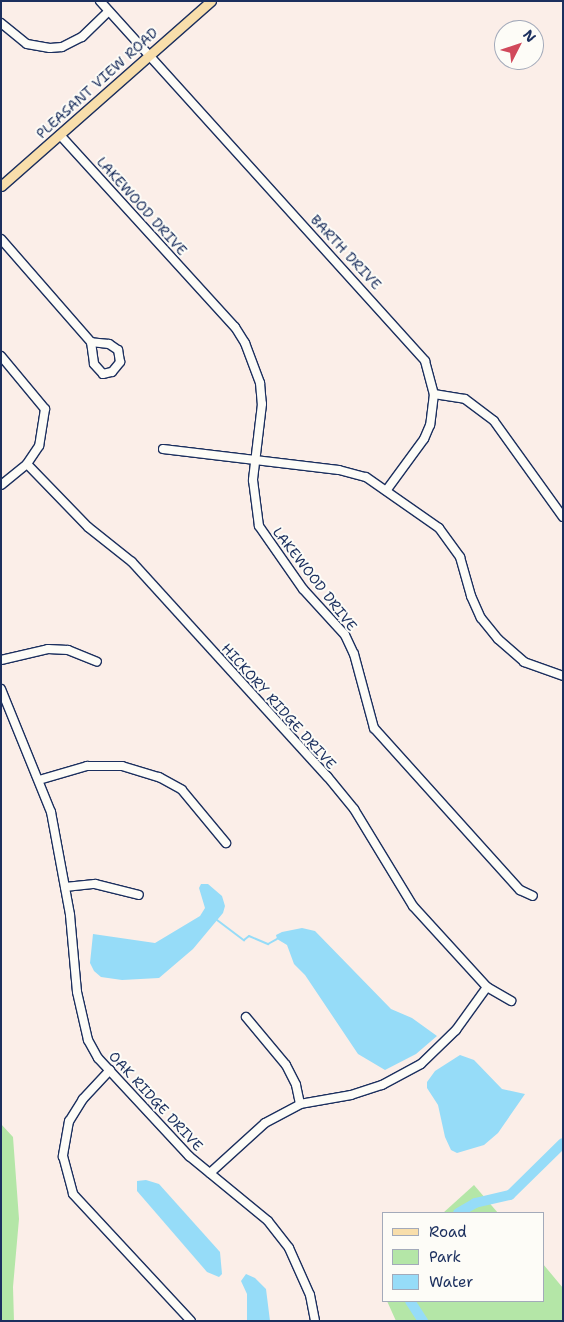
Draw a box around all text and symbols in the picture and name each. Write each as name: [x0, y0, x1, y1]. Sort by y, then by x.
north arrow: [494, 20, 544, 70]
street label: PLEASANT VIEW ROAD: [33, 24, 161, 142]
text: N: [519, 26, 540, 46]
street label: LAKEWOOD DRIVE: [93, 153, 191, 259]
street label: BARTH DRIVE: [307, 211, 385, 293]
street label: LAKEWOOD DRIVE: [269, 524, 361, 634]
street label: HICKORY RIDGE DRIVE: [218, 640, 340, 772]
street label: OAK RIDGE DRIVE: [106, 1048, 206, 1154]
legend: [382, 1212, 544, 1302]
text: Road: [429, 1222, 467, 1242]
text: Park: [429, 1247, 461, 1267]
text: Water: [429, 1272, 473, 1292]

